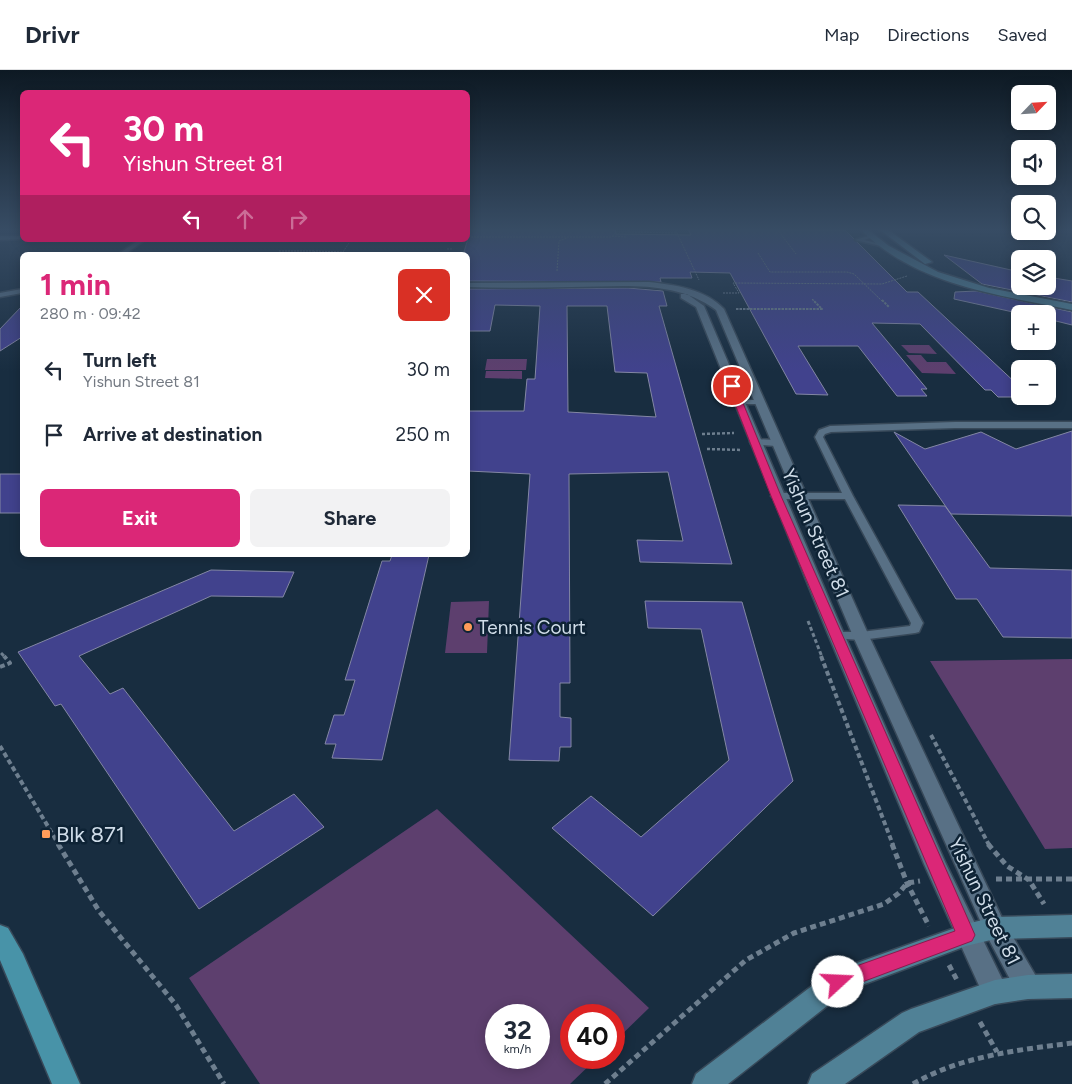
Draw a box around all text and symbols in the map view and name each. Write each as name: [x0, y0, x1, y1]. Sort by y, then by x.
text: Drivr: [25, 20, 80, 49]
text: Map: [824, 24, 859, 46]
text: Directions: [887, 24, 969, 46]
text: Saved: [997, 24, 1047, 46]
north arrow: [1011, 85, 1056, 130]
map controls: [1011, 85, 1056, 405]
text: 30 m: [123, 108, 204, 150]
icon: left: [40, 110, 105, 175]
button: sound: [1011, 140, 1056, 185]
text: Yishun Street 81: [123, 150, 284, 177]
button: search: [1011, 195, 1056, 240]
icon: left: [178, 205, 206, 233]
icon: ahead: [231, 205, 259, 233]
icon: right: [284, 205, 312, 233]
button: layers: [1011, 250, 1056, 295]
text: 1 min: [40, 266, 111, 303]
button: close: [398, 269, 450, 321]
text: 280 m · 09:42: [40, 304, 141, 323]
button: +: [1011, 305, 1056, 350]
text: Turn left: [83, 349, 157, 372]
icon: left: [40, 356, 68, 384]
text: 30 m: [407, 358, 450, 381]
button: −: [1011, 360, 1056, 405]
pin: [711, 365, 753, 407]
text: Yishun Street 81: [83, 372, 200, 391]
icon: arrive: [718, 372, 746, 400]
icon: arrive: [40, 421, 68, 449]
text: Arrive at destination: [83, 423, 262, 446]
text: 250 m: [395, 423, 450, 446]
street label: Yishun Street 81: [777, 465, 854, 601]
button: Exit: [40, 489, 240, 547]
button: Share: [250, 489, 450, 547]
place label: Tennis Court: [478, 616, 586, 639]
marker: Tennis Court: [462, 621, 474, 633]
place label: Blk 871: [56, 821, 125, 848]
marker: Blk 871: [40, 828, 52, 840]
street label: Yishun Street 81: [944, 834, 1025, 969]
position arrow: [811, 955, 863, 1007]
speed limit sign: 40: [560, 1004, 625, 1069]
text: 32: [503, 1015, 532, 1045]
text: km/h: [504, 1042, 531, 1056]

